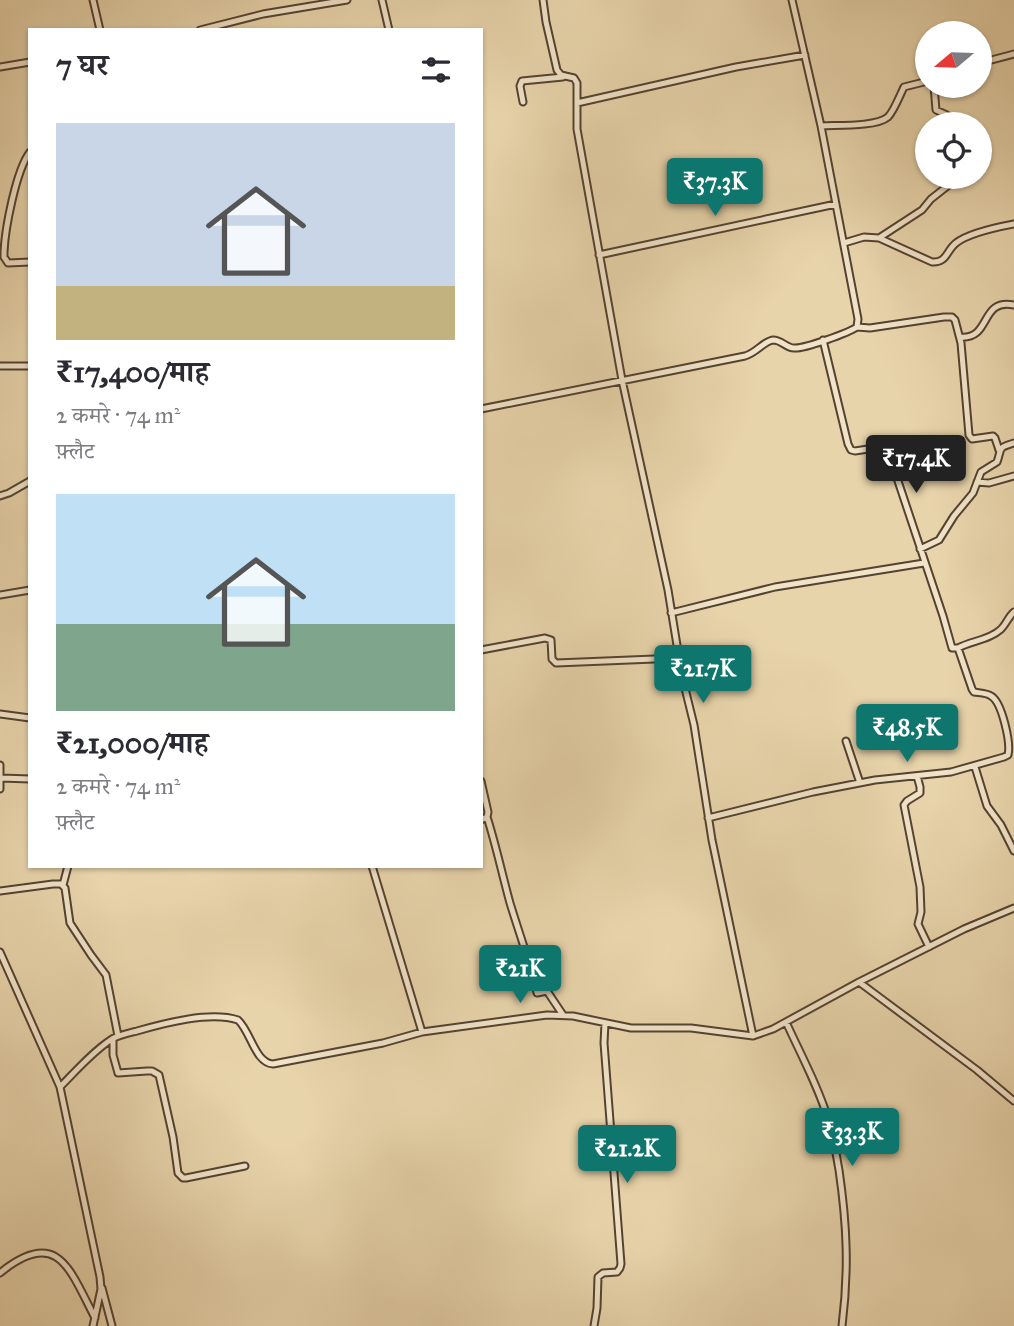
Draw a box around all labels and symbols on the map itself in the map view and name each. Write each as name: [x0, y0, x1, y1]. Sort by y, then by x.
north arrow: [915, 21, 992, 98]
pin: ₹37.3K: [658, 158, 772, 218]
pin: ₹17.4K: [859, 435, 973, 495]
pin: ₹21.7K: [646, 646, 760, 705]
pin: ₹48.5K: [850, 704, 964, 764]
pin: ₹21K: [479, 946, 561, 1005]
pin: ₹33.3K: [795, 1108, 909, 1168]
pin: ₹21.2K: [570, 1126, 684, 1185]

